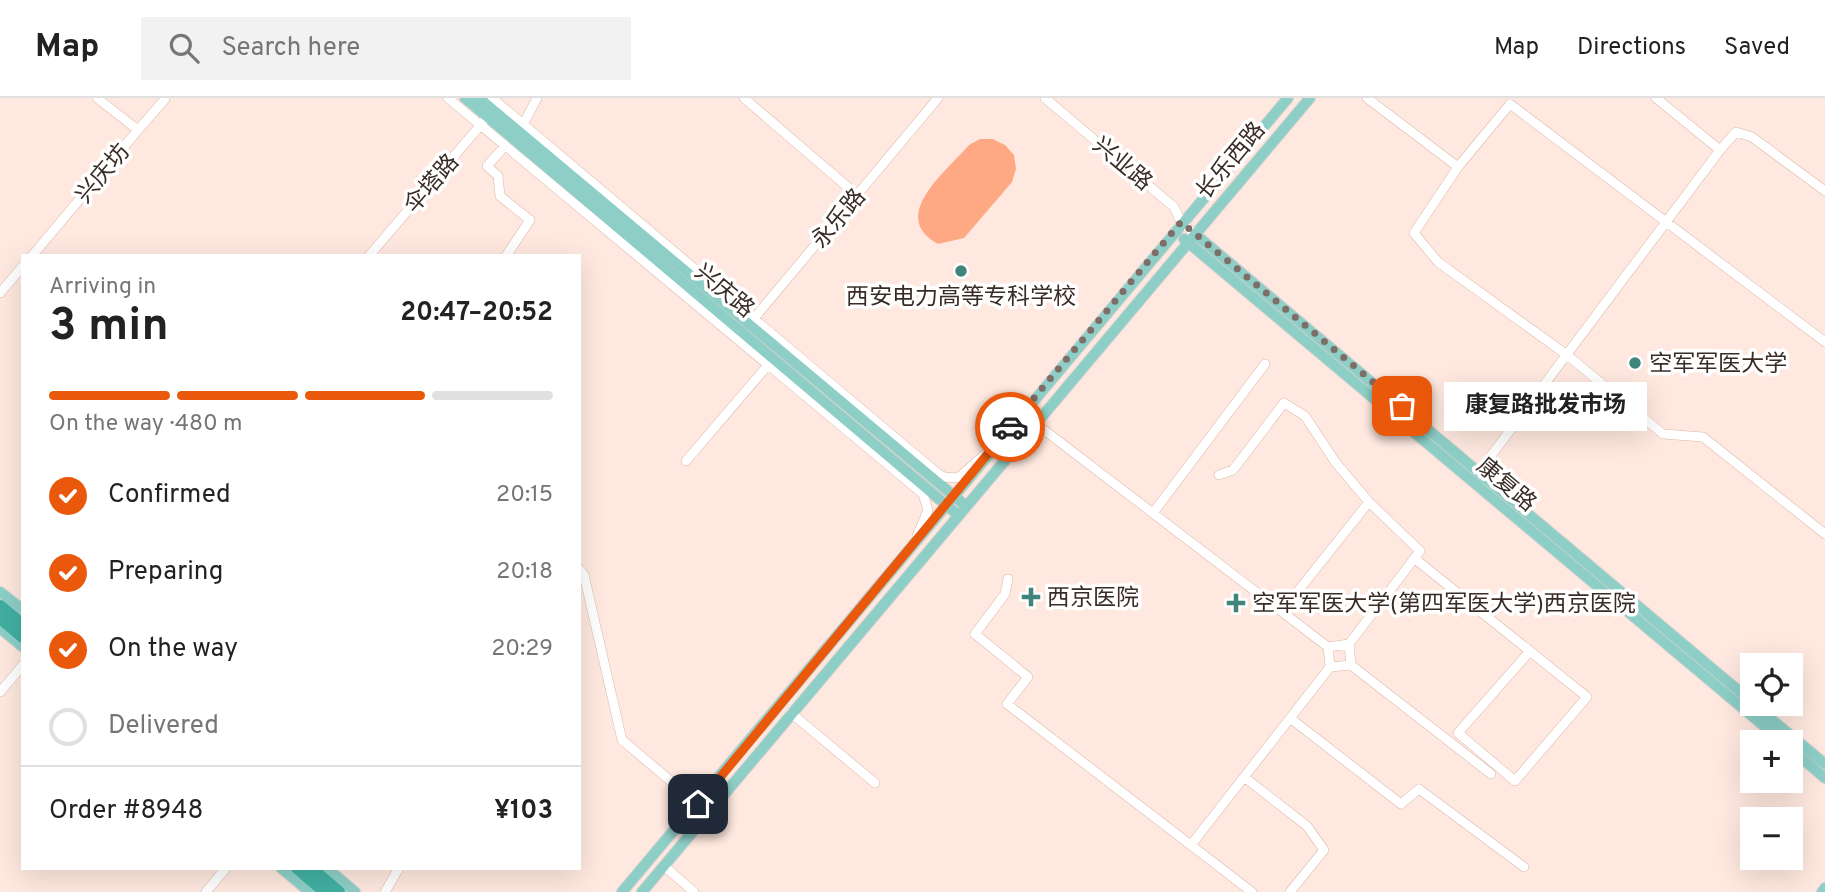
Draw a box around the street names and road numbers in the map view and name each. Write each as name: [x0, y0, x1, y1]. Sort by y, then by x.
street label: 长乐西路: [1191, 117, 1273, 206]
street label: 兴业路: [1086, 132, 1157, 198]
street label: 兴庆坊: [71, 139, 137, 210]
street label: 伞塔路: [399, 149, 466, 220]
street label: 永乐路: [807, 184, 873, 255]
street label: 兴庆路: [688, 259, 759, 325]
street label: 康复路: [1470, 453, 1541, 519]

